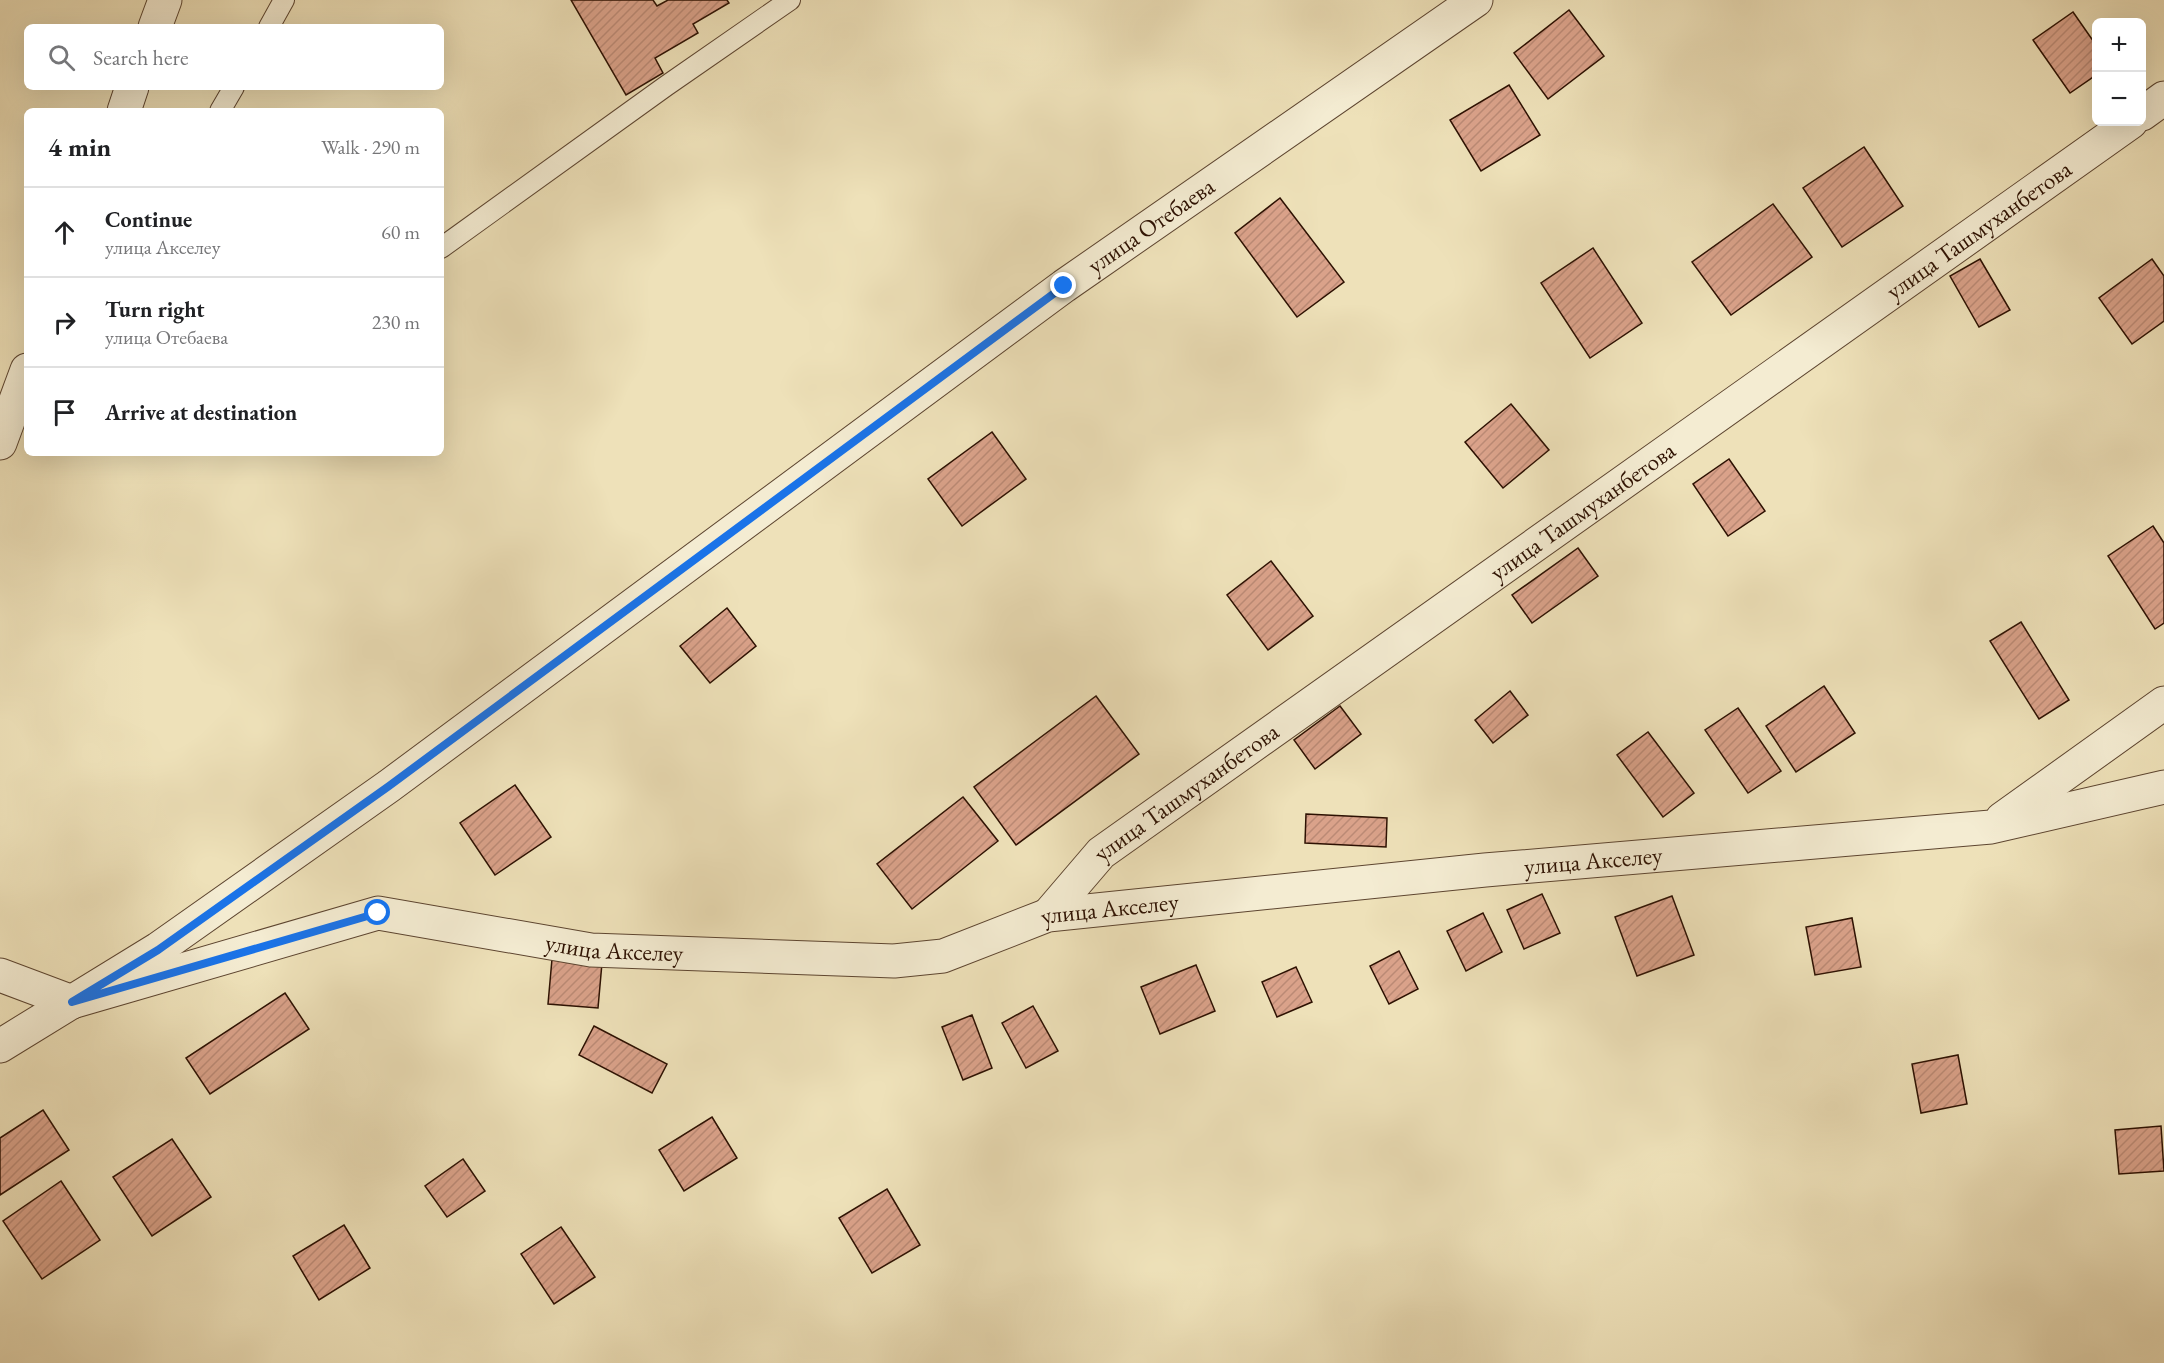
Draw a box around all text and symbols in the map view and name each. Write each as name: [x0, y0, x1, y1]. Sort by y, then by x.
map controls: [2092, 18, 2146, 126]
button: +: [2092, 18, 2146, 72]
search box: [24, 24, 444, 90]
icon: search: [45, 41, 78, 74]
text: Search here: [93, 43, 188, 72]
button: −: [2092, 72, 2146, 126]
text: 4 min: [48, 130, 111, 164]
text: Walk · 290 m: [321, 134, 420, 160]
street label: улица Ташмуханбетова: [1880, 153, 2078, 306]
street label: улица Отебаева: [1081, 170, 1221, 280]
text: Continue: [105, 205, 192, 234]
icon: ahead: [48, 216, 81, 249]
text: 60 m: [381, 219, 420, 245]
text: улица Акселеу: [105, 234, 220, 260]
route end: [1050, 272, 1076, 298]
text: Turn right: [105, 295, 204, 324]
icon: right: [48, 306, 81, 339]
text: 230 m: [372, 309, 420, 335]
text: улица Отебаева: [105, 324, 228, 350]
icon: arrive: [48, 396, 81, 429]
text: Arrive at destination: [105, 398, 297, 427]
street label: улица Ташмуханбетова: [1483, 434, 1681, 587]
street label: улица Ташмуханбетова: [1085, 715, 1285, 867]
street label: улица Акселеу: [1523, 839, 1664, 882]
street label: улица Акселеу: [1035, 886, 1181, 932]
route start: [364, 899, 390, 925]
street label: улица Акселеу: [543, 926, 684, 968]

